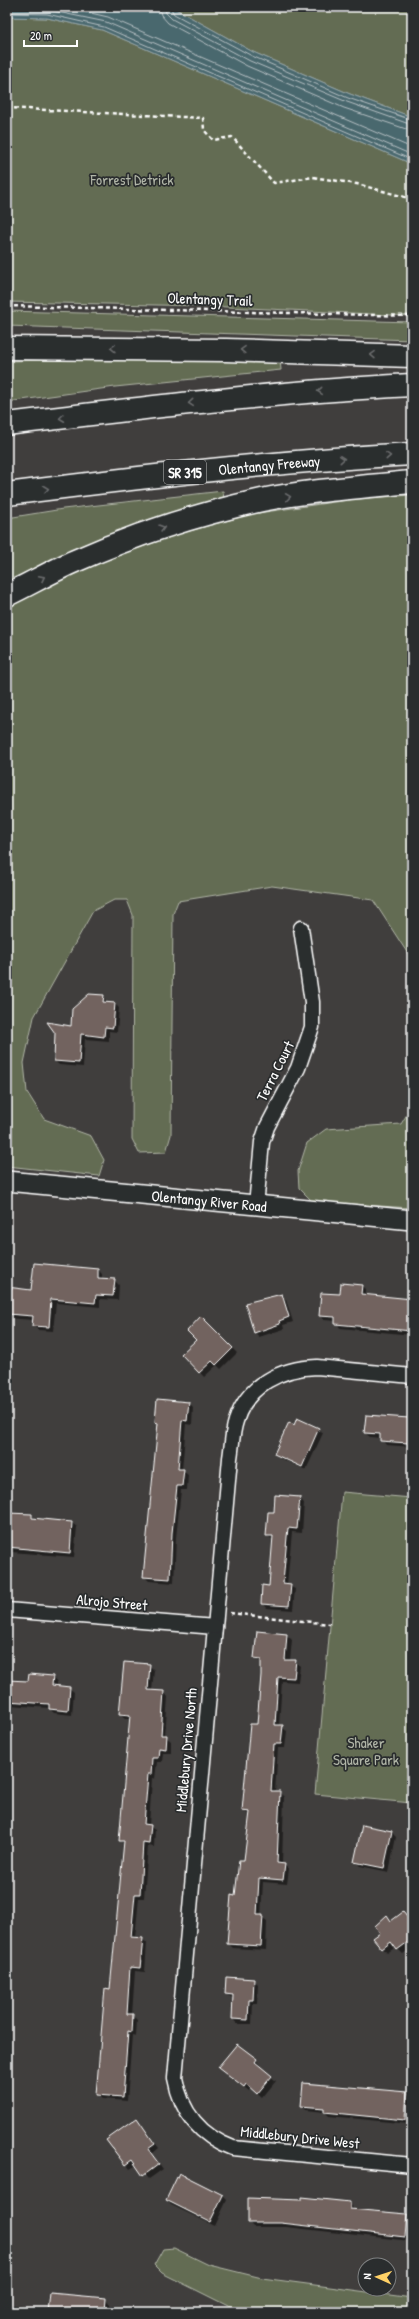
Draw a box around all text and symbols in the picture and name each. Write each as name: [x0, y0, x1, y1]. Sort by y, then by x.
scale bar: [24, 22, 77, 48]
text: 20 m: [30, 27, 52, 44]
park label: Forrest Detrick: [89, 169, 174, 190]
street label: Olentangy Trail: [167, 287, 253, 311]
one-way arrow: [110, 344, 116, 352]
one-way arrow: [240, 346, 246, 354]
one-way arrow: [370, 351, 376, 359]
one-way arrow: [317, 387, 323, 396]
one-way arrow: [188, 398, 194, 407]
one-way arrow: [59, 413, 65, 422]
street label: Olentangy Freeway: [217, 450, 321, 480]
one-way arrow: [385, 451, 391, 460]
one-way arrow: [339, 454, 345, 463]
road number: SR 315: [164, 460, 206, 484]
one-way arrow: [43, 485, 49, 494]
one-way arrow: [285, 493, 291, 502]
one-way arrow: [158, 524, 165, 533]
one-way arrow: [38, 575, 45, 582]
street label: Terra Court: [251, 1036, 300, 1105]
street label: Olentangy River Road: [151, 1184, 268, 1216]
street label: Alrojo Street: [76, 1588, 149, 1616]
street label: Middlebury Drive North: [170, 1687, 202, 1813]
park label: Shaker Square Park: [333, 1732, 399, 1770]
street label: Middlebury Drive West: [239, 2120, 361, 2154]
north arrow: [357, 2257, 397, 2297]
text: N: [360, 2273, 374, 2280]

